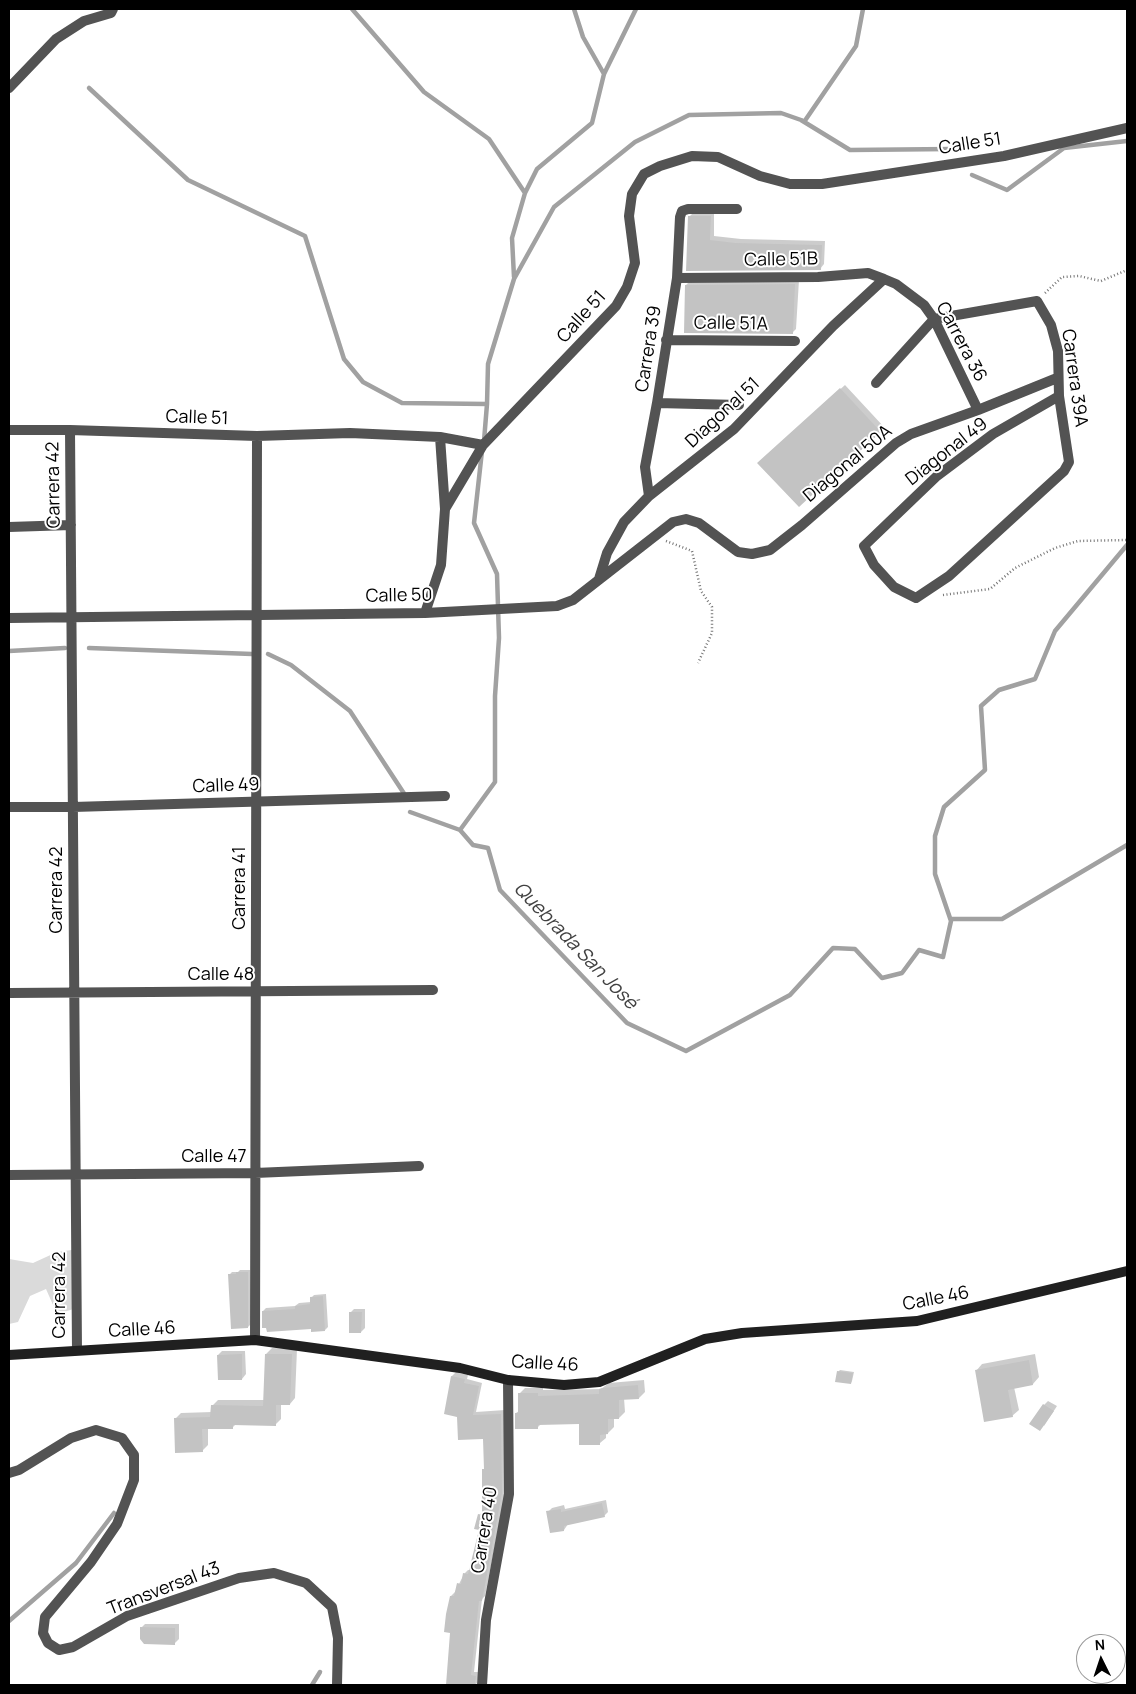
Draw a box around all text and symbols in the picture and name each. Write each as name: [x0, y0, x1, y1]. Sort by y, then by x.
street label: Calle 51: [937, 128, 1003, 160]
street label: Calle 51B: [744, 249, 818, 271]
street label: Calle 51: [553, 286, 611, 348]
street label: Carrera 36: [931, 299, 991, 385]
street label: Carrera 39: [632, 304, 666, 394]
street label: Calle 51A: [694, 313, 768, 335]
street label: Carrera 39A: [1056, 328, 1092, 428]
street label: Diagonal 51: [681, 373, 765, 453]
street label: Calle 51: [165, 406, 229, 430]
street label: Diagonal 49: [902, 413, 992, 491]
street label: Diagonal 50A: [799, 421, 897, 507]
street label: Carrera 42: [42, 441, 66, 529]
street label: Calle 50: [365, 585, 433, 607]
street label: Calle 49: [192, 774, 260, 798]
street label: Carrera 41: [229, 846, 251, 930]
street label: Carrera 42: [46, 847, 68, 933]
water label: Quebrada San José: [508, 878, 642, 1014]
street label: Calle 48: [188, 964, 254, 986]
street label: Calle 47: [181, 1146, 247, 1168]
street label: Carrera 42: [49, 1252, 71, 1338]
street label: Calle 46: [901, 1282, 971, 1316]
street label: Calle 46: [108, 1317, 176, 1343]
street label: Calle 46: [511, 1351, 579, 1377]
street label: Carrera 40: [467, 1485, 503, 1575]
street label: Transversal 43: [105, 1558, 223, 1620]
north arrow: [1076, 1634, 1126, 1684]
text: N: [1094, 1635, 1106, 1654]

